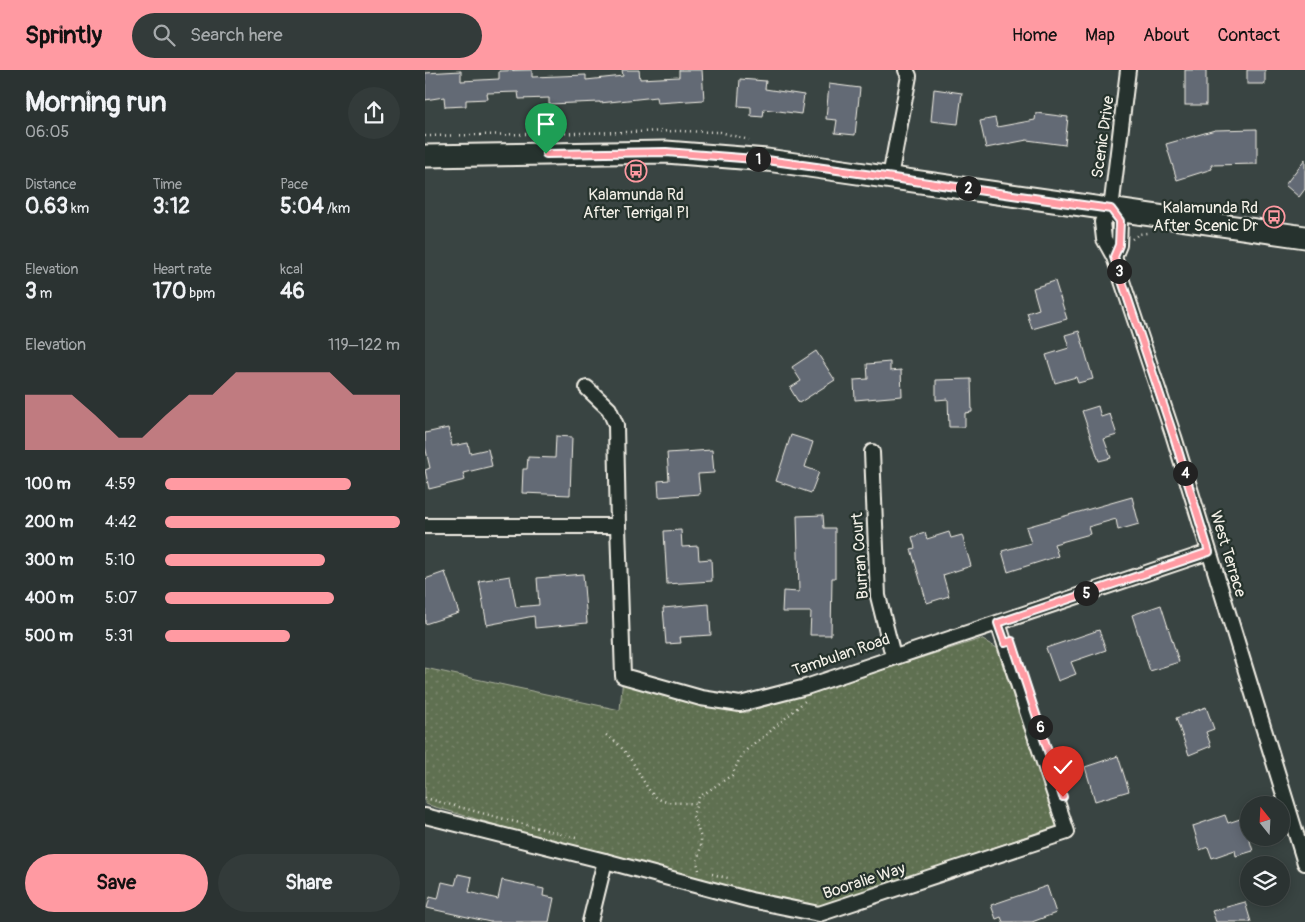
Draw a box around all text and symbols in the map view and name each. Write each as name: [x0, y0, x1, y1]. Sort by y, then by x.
search box: [132, 13, 482, 58]
text: Sprintly: [25, 21, 102, 50]
icon: search: [150, 21, 178, 49]
text: Search here: [190, 23, 283, 47]
text: Home: [1012, 24, 1057, 47]
text: Map: [1085, 24, 1115, 47]
text: About: [1143, 24, 1189, 47]
text: Contact: [1217, 24, 1280, 47]
text: Morning run: [25, 85, 167, 120]
button: share: [348, 87, 400, 139]
street label: Scenic Drive: [1087, 95, 1119, 179]
pin: [525, 103, 567, 154]
icon: arrive: [532, 110, 560, 138]
text: 06:05: [25, 122, 69, 142]
pin: 1: [745, 146, 771, 172]
text: 1: [756, 151, 761, 168]
bus stop icon: Kalamunda Rd After Terrigal Pl: [624, 159, 648, 183]
text: Distance: [25, 176, 76, 193]
text: Time: [153, 176, 182, 193]
text: Pace: [280, 176, 308, 193]
pin: 2: [955, 176, 981, 200]
text: 2: [965, 180, 972, 197]
place label: Kalamunda Rd After Terrigal Pl: [583, 185, 689, 223]
text: 0.63: [25, 193, 68, 220]
text: 3:12: [153, 193, 190, 220]
text: 5:04: [280, 193, 324, 220]
place label: Kalamunda Rd After Scenic Dr: [1153, 198, 1258, 236]
text: km: [68, 200, 89, 217]
text: /km: [324, 200, 350, 217]
bus stop icon: Kalamunda Rd After Scenic Dr: [1262, 205, 1286, 229]
pin: 3: [1107, 258, 1131, 284]
text: Elevation: [25, 261, 78, 278]
text: Heart rate: [153, 261, 212, 278]
text: kcal: [280, 261, 303, 278]
text: 3: [1116, 263, 1123, 280]
text: 3: [25, 278, 37, 305]
text: 170: [153, 278, 186, 305]
text: 46: [280, 278, 305, 305]
text: m: [37, 285, 52, 302]
text: bpm: [186, 285, 215, 302]
text: Elevation: [25, 335, 86, 355]
text: 119–122 m: [328, 335, 400, 355]
pin: 4: [1173, 460, 1197, 486]
text: 4: [1181, 465, 1190, 482]
text: 100 m: [25, 474, 71, 494]
text: 4:59: [105, 474, 135, 494]
street label: West Terrace: [1205, 508, 1251, 600]
text: 200 m: [25, 512, 73, 532]
text: 4:42: [105, 512, 137, 532]
street label: Burran Court: [847, 512, 873, 600]
text: 300 m: [25, 550, 73, 570]
text: 5:10: [105, 550, 135, 570]
pin: 5: [1073, 580, 1099, 606]
text: 5: [1083, 585, 1090, 602]
text: 400 m: [25, 588, 74, 608]
text: 5:07: [105, 588, 137, 608]
text: 500 m: [25, 626, 73, 646]
text: 5:31: [105, 626, 133, 646]
street label: Tambulan Road: [790, 629, 892, 681]
pin: 6: [1027, 714, 1053, 740]
text: 6: [1036, 719, 1045, 736]
pin: [1042, 746, 1084, 797]
icon: check: [1049, 753, 1077, 781]
north arrow: [1240, 796, 1290, 846]
map controls: [1240, 796, 1290, 906]
button: Save: [25, 854, 208, 912]
button: Share: [218, 854, 400, 912]
button: layers: [1240, 856, 1290, 906]
street label: Booralie Way: [820, 858, 908, 904]

